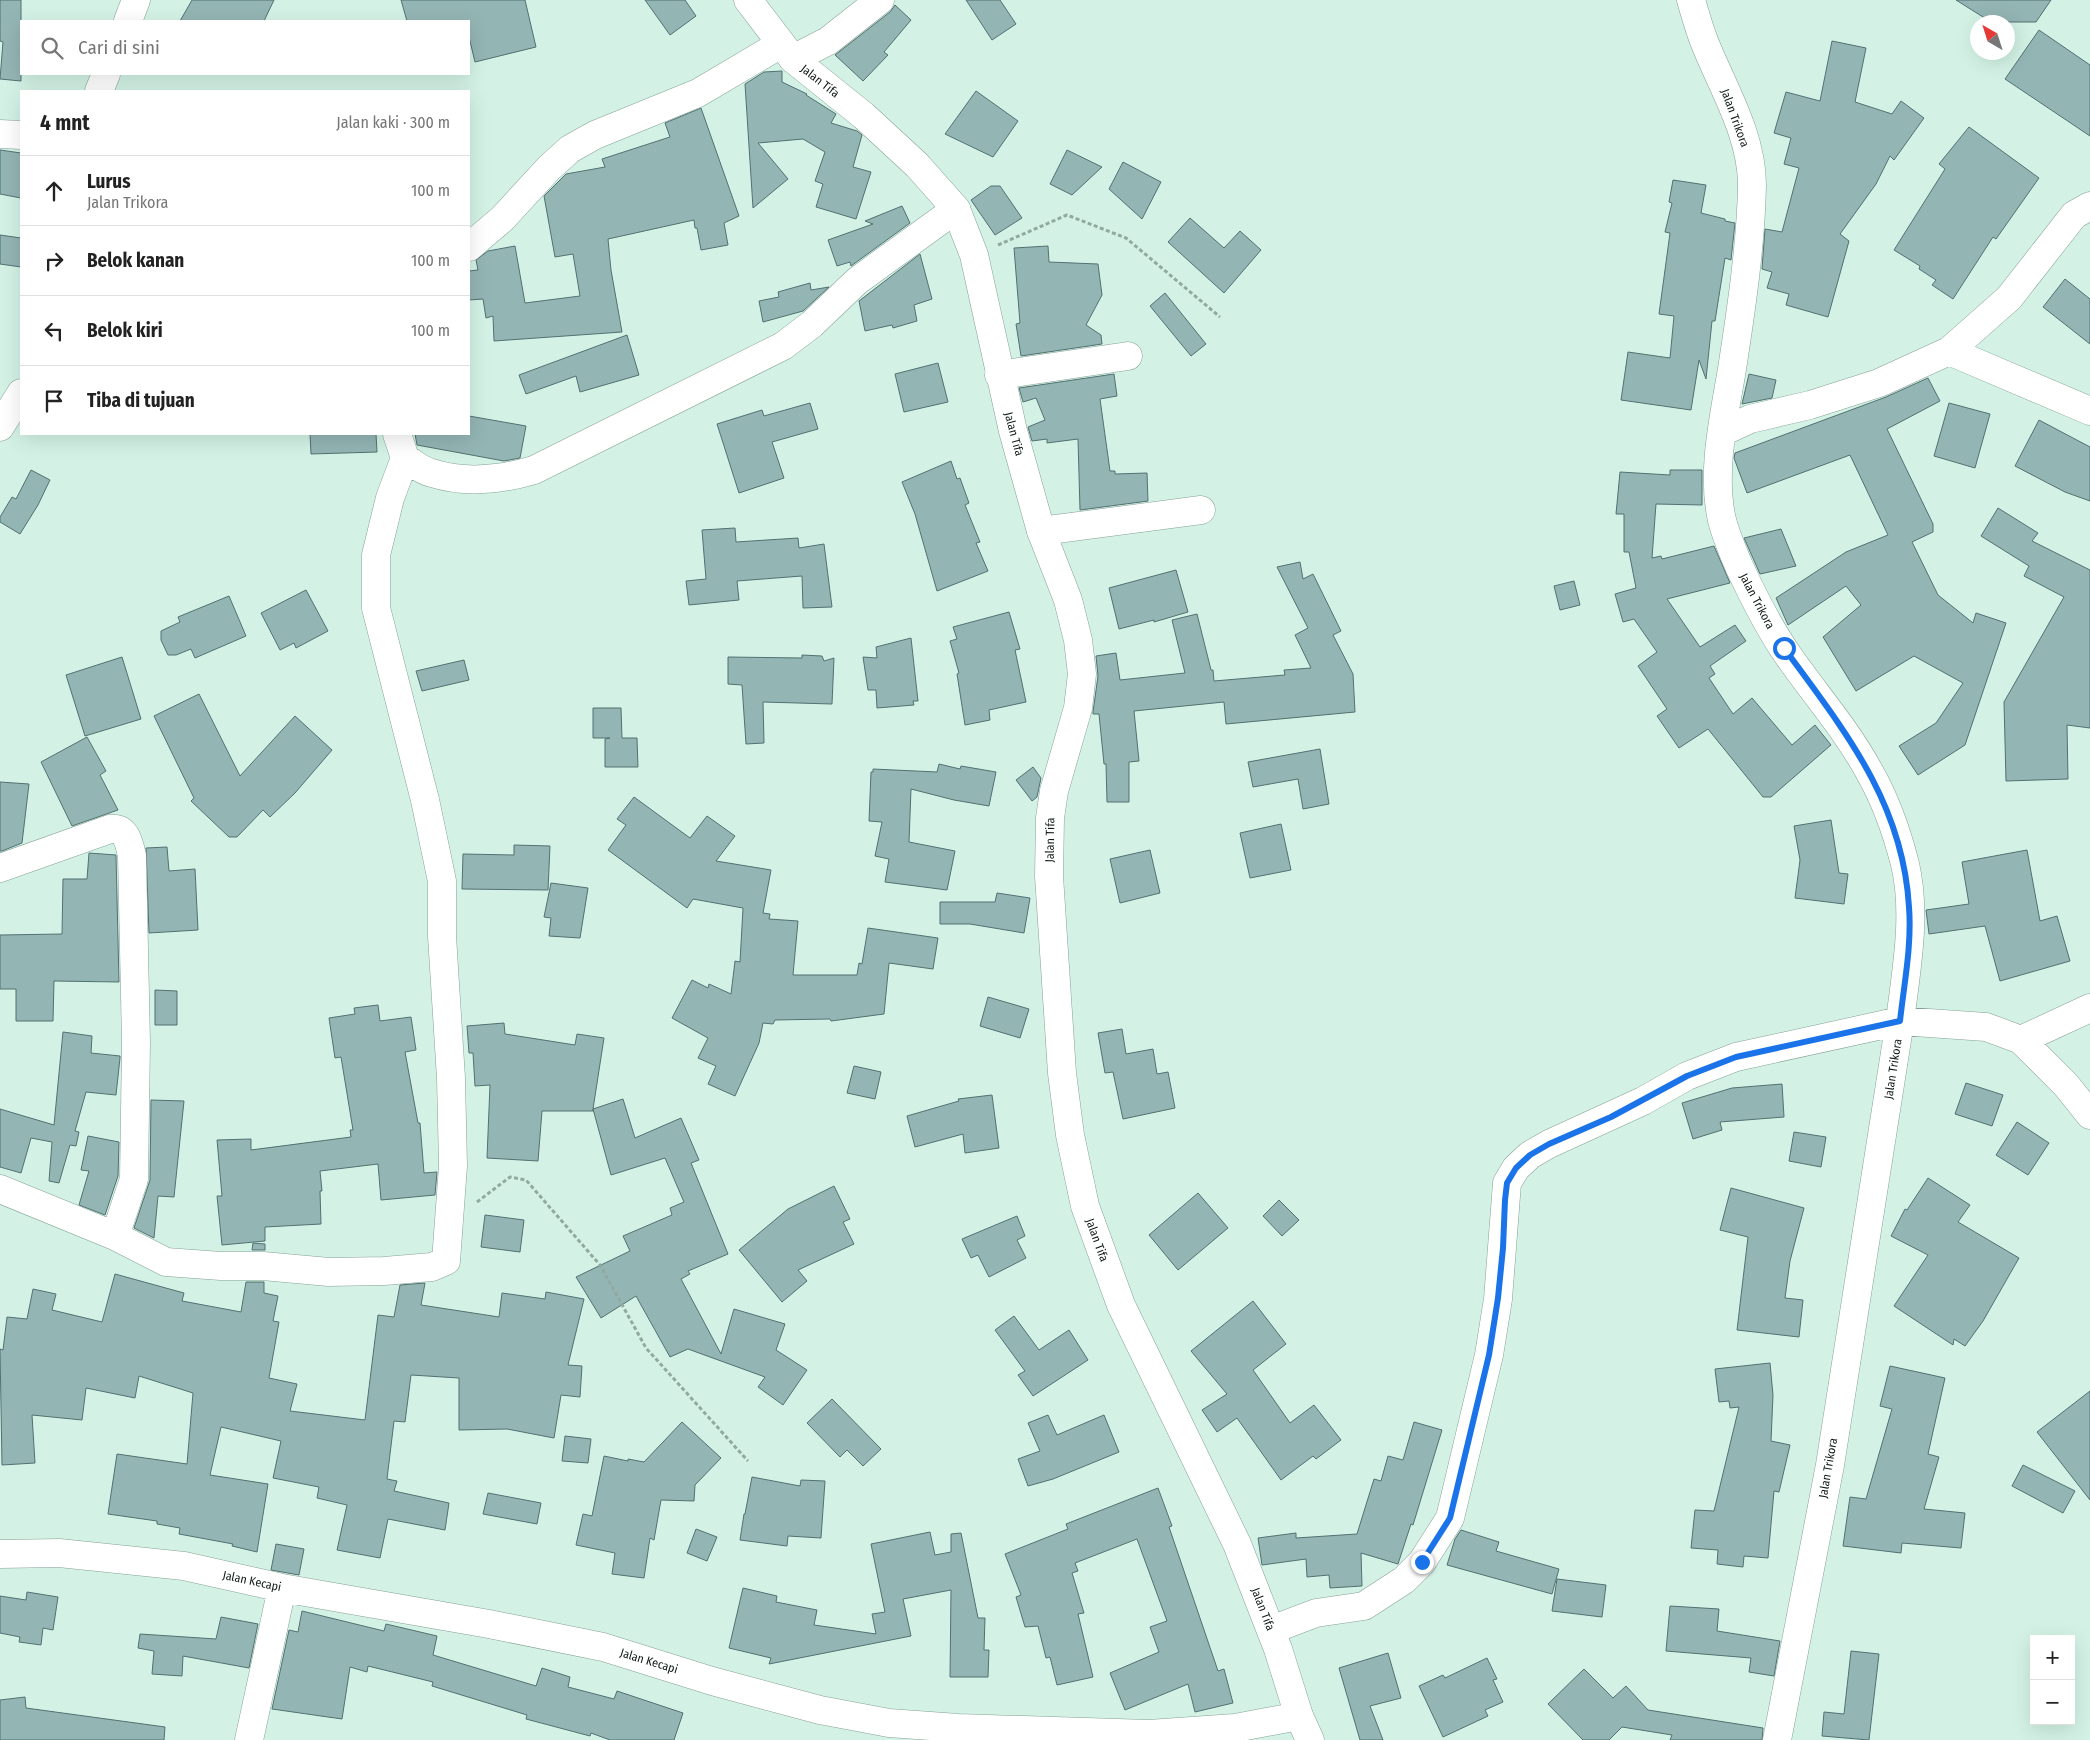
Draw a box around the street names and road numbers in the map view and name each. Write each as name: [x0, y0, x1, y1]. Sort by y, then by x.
street label: Jalan Tifa: [798, 62, 842, 100]
street label: Jalan Trikora: [1718, 87, 1752, 149]
street label: Jalan Tifa: [1001, 410, 1027, 458]
street label: Jalan Trikora: [1736, 571, 1778, 631]
street label: Jalan Tifa: [1043, 817, 1057, 863]
street label: Jalan Trikora: [1881, 1038, 1905, 1100]
street label: Jalan Tifa: [1083, 1216, 1111, 1264]
street label: Jalan Trikora: [1816, 1437, 1840, 1499]
street label: Jalan Kecapi: [221, 1568, 283, 1594]
street label: Jalan Tifa: [1248, 1585, 1278, 1633]
street label: Jalan Kecapi: [618, 1646, 680, 1676]

